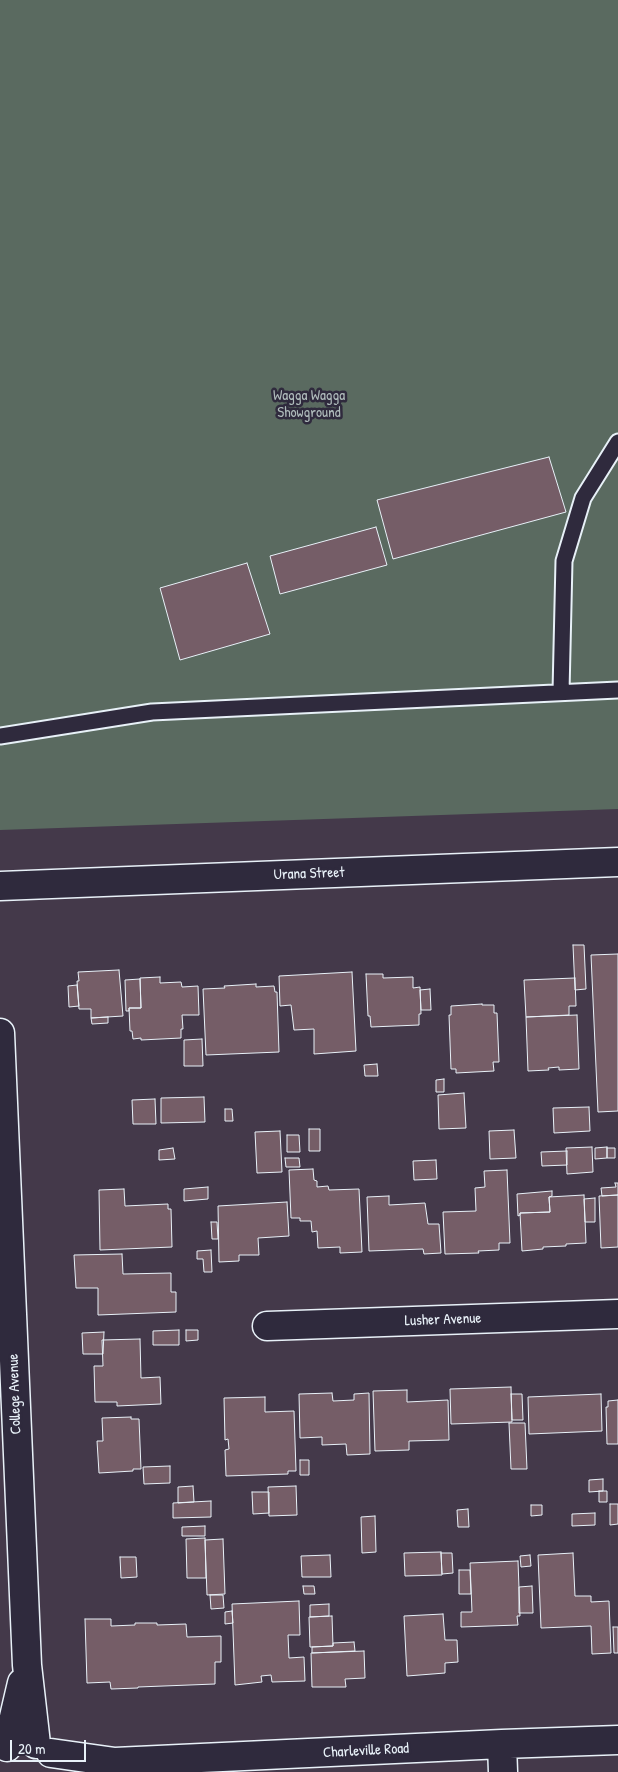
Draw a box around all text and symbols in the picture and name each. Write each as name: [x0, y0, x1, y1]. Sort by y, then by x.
park label: Wagga Wagga Showground: [273, 387, 345, 422]
street label: Urana Street: [273, 864, 345, 884]
street label: Lusher Avenue: [404, 1310, 482, 1330]
street label: College Avenue: [5, 1353, 25, 1435]
scale bar: [12, 1730, 89, 1762]
text: 20 m: [18, 1738, 45, 1759]
street label: Charleville Road: [323, 1740, 409, 1762]

